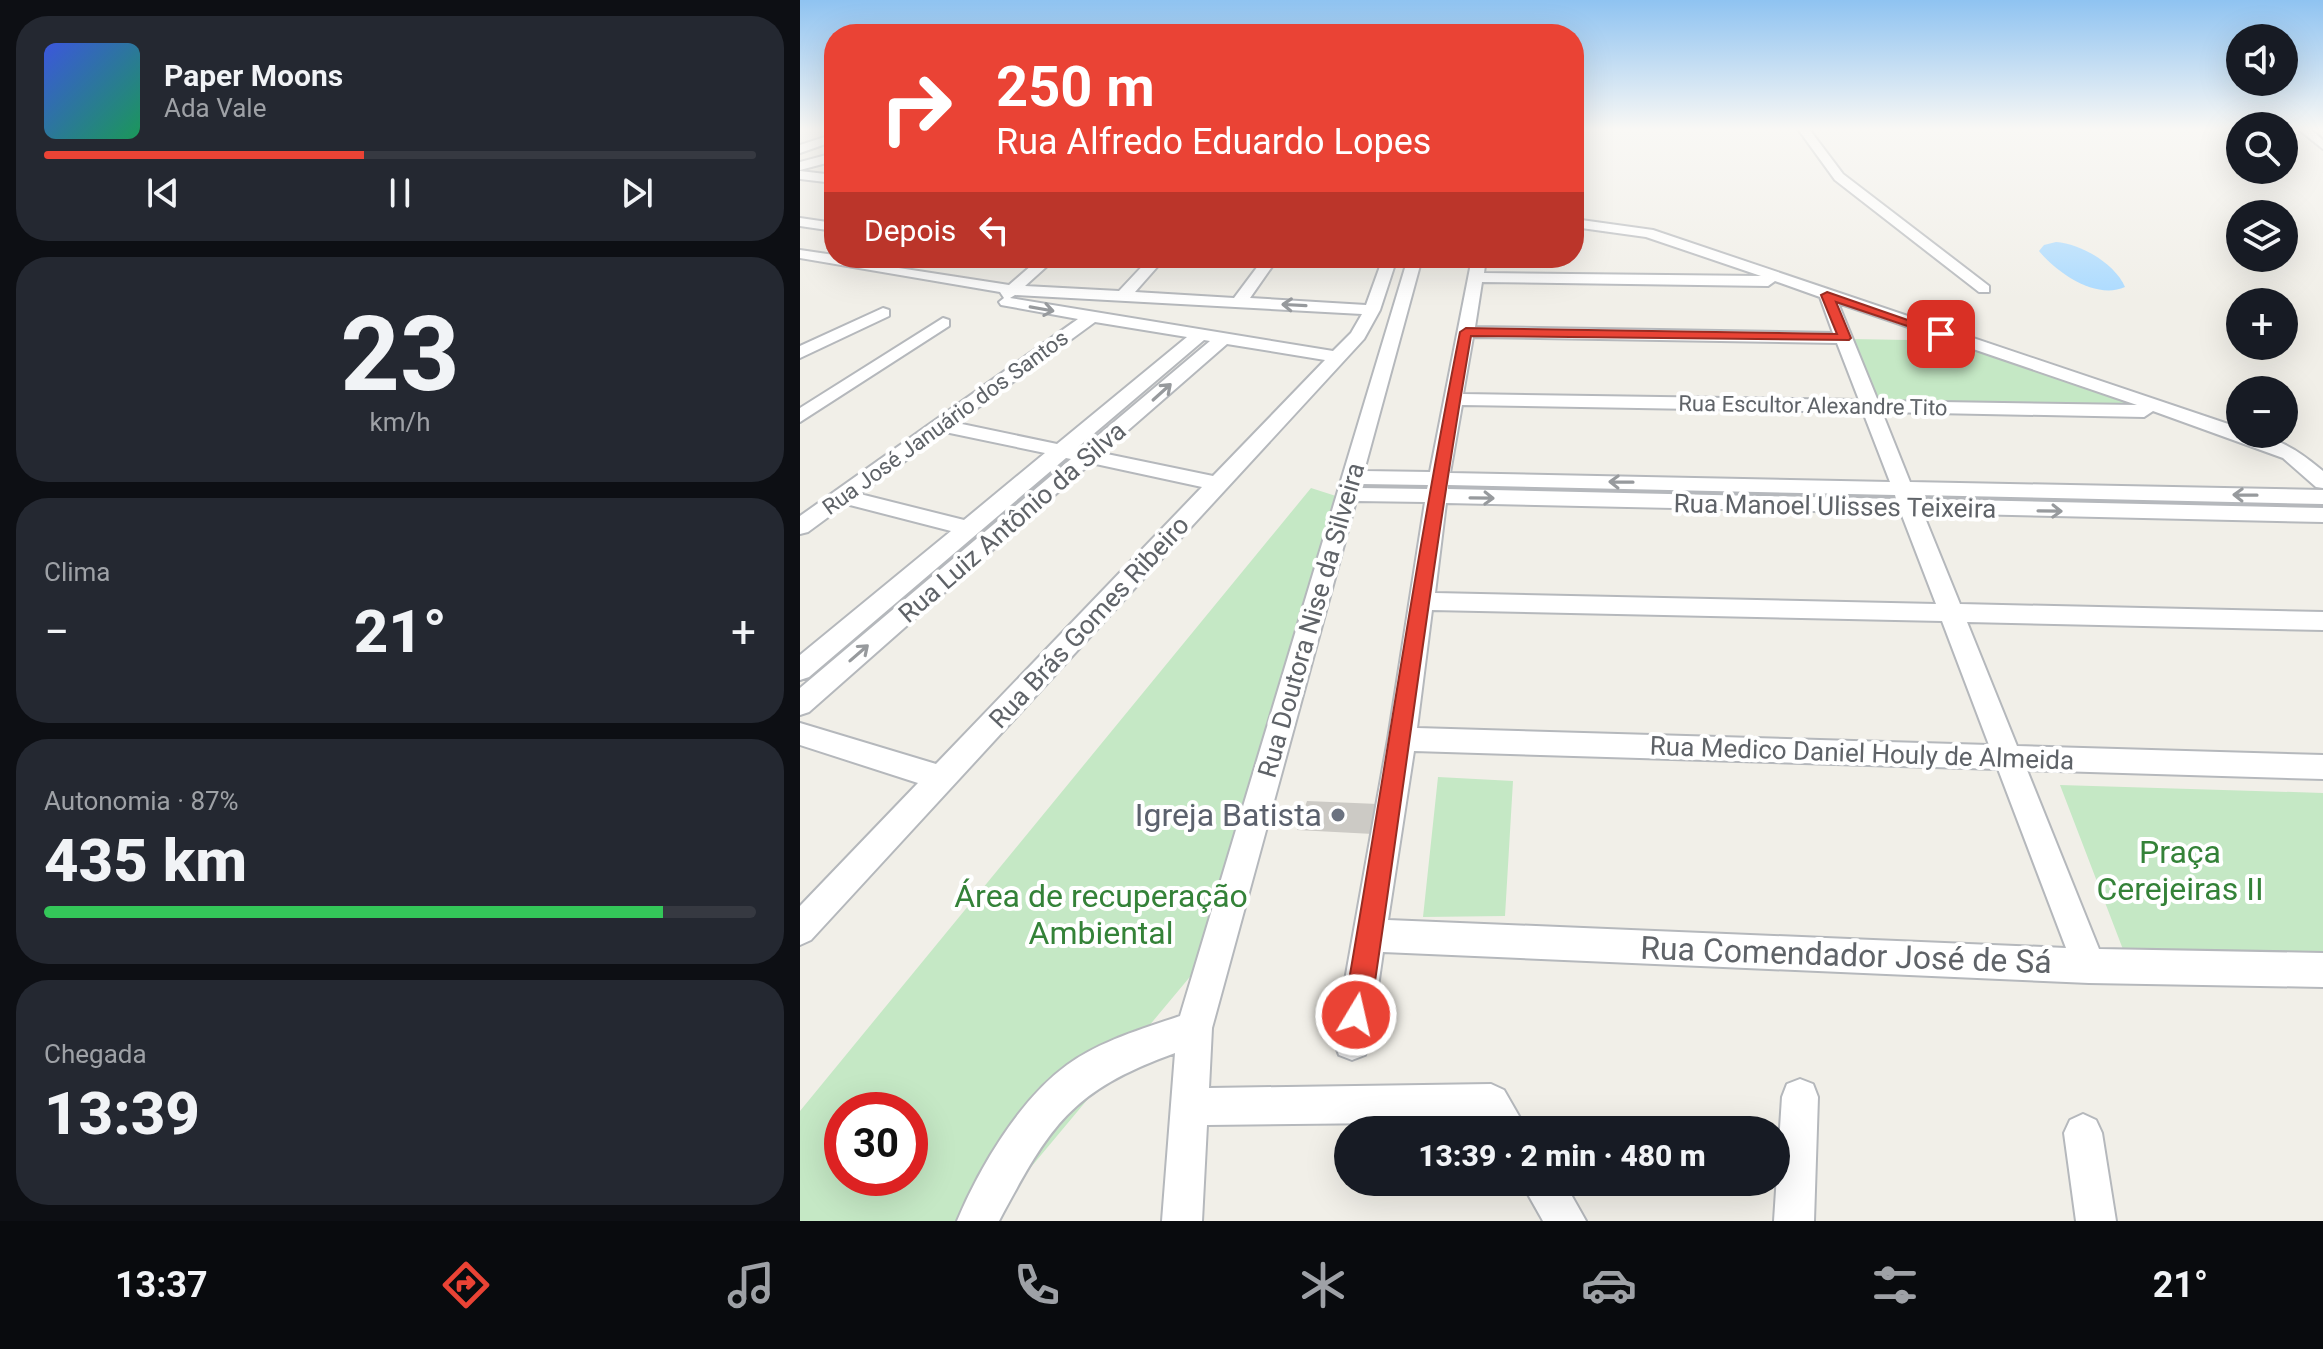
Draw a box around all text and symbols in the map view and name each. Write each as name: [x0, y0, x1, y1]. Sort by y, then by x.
map controls: [2226, 24, 2298, 448]
button: sound: [2226, 24, 2298, 96]
text: 250 m: [996, 54, 1155, 120]
icon: right: [864, 56, 968, 160]
text: Paper Moons: [164, 58, 343, 93]
text: Ada Vale: [164, 93, 266, 123]
button: search: [2226, 112, 2298, 184]
text: Rua Alfredo Eduardo Lopes: [996, 121, 1431, 163]
icon: previous: [141, 171, 185, 215]
icon: pause: [378, 171, 422, 215]
icon: next: [615, 171, 659, 215]
button: layers: [2226, 200, 2298, 272]
icon: left: [972, 208, 1016, 252]
text: Depois: [864, 213, 956, 248]
button: +: [2226, 288, 2298, 360]
text: 23: [340, 294, 460, 415]
one-way arrow: [1281, 297, 1308, 312]
pin: [1907, 300, 1975, 368]
one-way arrow: [1029, 302, 1055, 317]
icon: arrive: [1919, 312, 1963, 356]
street label: Rua José Januário dos Santos: [818, 325, 1073, 520]
button: −: [2226, 376, 2298, 448]
one-way arrow: [1152, 383, 1172, 401]
street label: Rua Escultor Alexandre Tito: [1678, 391, 1948, 420]
text: km/h: [369, 407, 431, 437]
street label: Rua Luiz Antônio da Silva: [892, 415, 1132, 629]
street label: Rua Doutora Nise da Silveira: [1252, 459, 1370, 781]
one-way arrow: [1608, 474, 1635, 490]
one-way arrow: [2232, 487, 2259, 503]
street label: Rua Manoel Ulisses Teixeira: [1673, 488, 1997, 524]
one-way arrow: [1468, 491, 1495, 506]
one-way arrow: [2036, 503, 2063, 519]
street label: Rua Brás Gomes Ribeiro: [983, 510, 1195, 734]
text: Clima: [44, 557, 111, 587]
text: 21°: [354, 596, 447, 667]
text: −: [44, 606, 69, 658]
text: +: [731, 606, 756, 658]
one-way arrow: [849, 644, 869, 662]
street label: Rua Medico Daniel Houly de Almeida: [1649, 731, 2075, 775]
text: Autonomia · 87%: [44, 786, 239, 816]
place label: Igreja Batista: [1135, 796, 1322, 834]
marker: Igreja Batista: [1329, 806, 1347, 824]
text: 435 km: [44, 825, 247, 896]
park label: Praça Cerejeiras II: [2096, 833, 2264, 908]
park label: Área de recuperação Ambiental: [954, 877, 1248, 952]
street label: Rua Comendador José de Sá: [1640, 929, 2052, 981]
position arrow: [1314, 973, 1398, 1057]
text: Chegada: [44, 1039, 147, 1069]
text: 13:39: [44, 1078, 200, 1149]
speed limit sign: 30: [824, 1092, 928, 1196]
text: 13:39 · 2 min · 480 m: [1418, 1138, 1706, 1173]
icon: directions: [438, 1257, 494, 1313]
icon: music: [723, 1257, 779, 1313]
icon: phone: [1009, 1257, 1065, 1313]
icon: climate: [1295, 1257, 1351, 1313]
icon: car: [1581, 1257, 1637, 1313]
icon: filters: [1867, 1257, 1923, 1313]
text: 13:37: [115, 1264, 208, 1306]
text: 21°: [2153, 1264, 2208, 1306]

